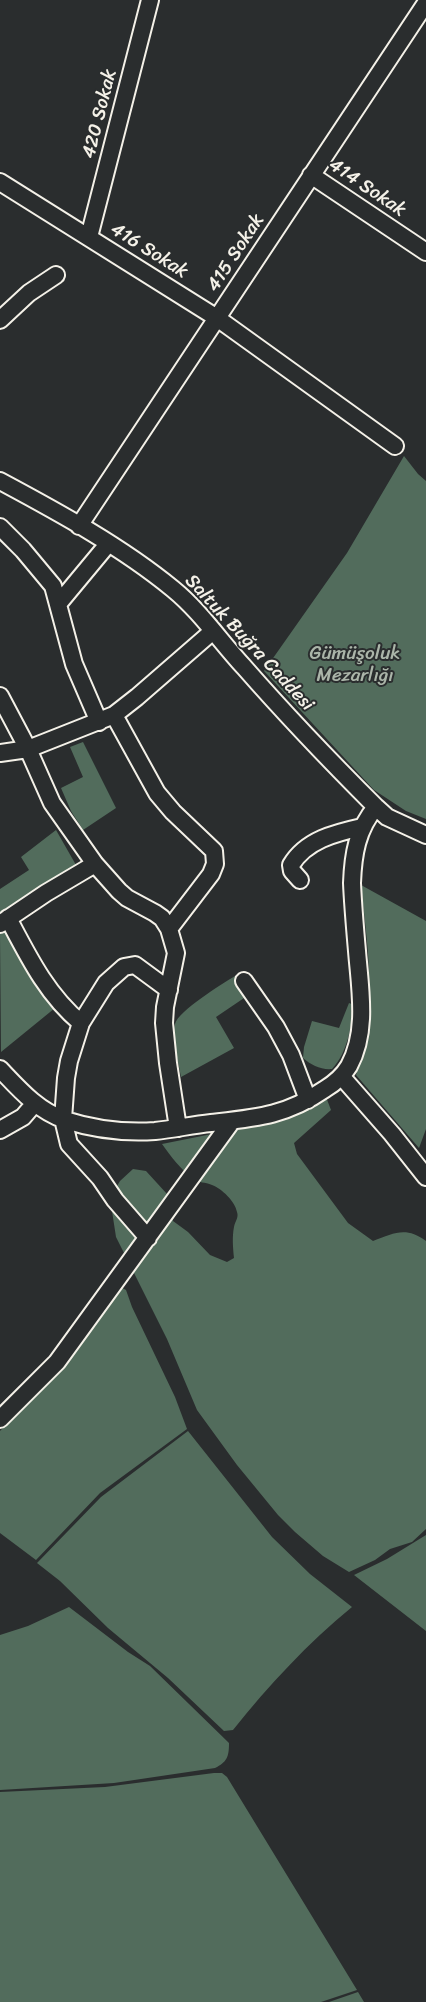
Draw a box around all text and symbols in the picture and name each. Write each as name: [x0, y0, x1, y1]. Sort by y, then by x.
street label: 420 Sokak: [78, 67, 122, 161]
street label: 414 Sokak: [324, 154, 410, 222]
street label: 415 Sokak: [203, 210, 269, 296]
street label: 416 Sokak: [106, 218, 192, 284]
street label: Saltuk Buğra Caddesi: [180, 570, 318, 716]
park label: Gümüşoluk Mezarlığı: [310, 643, 400, 687]

